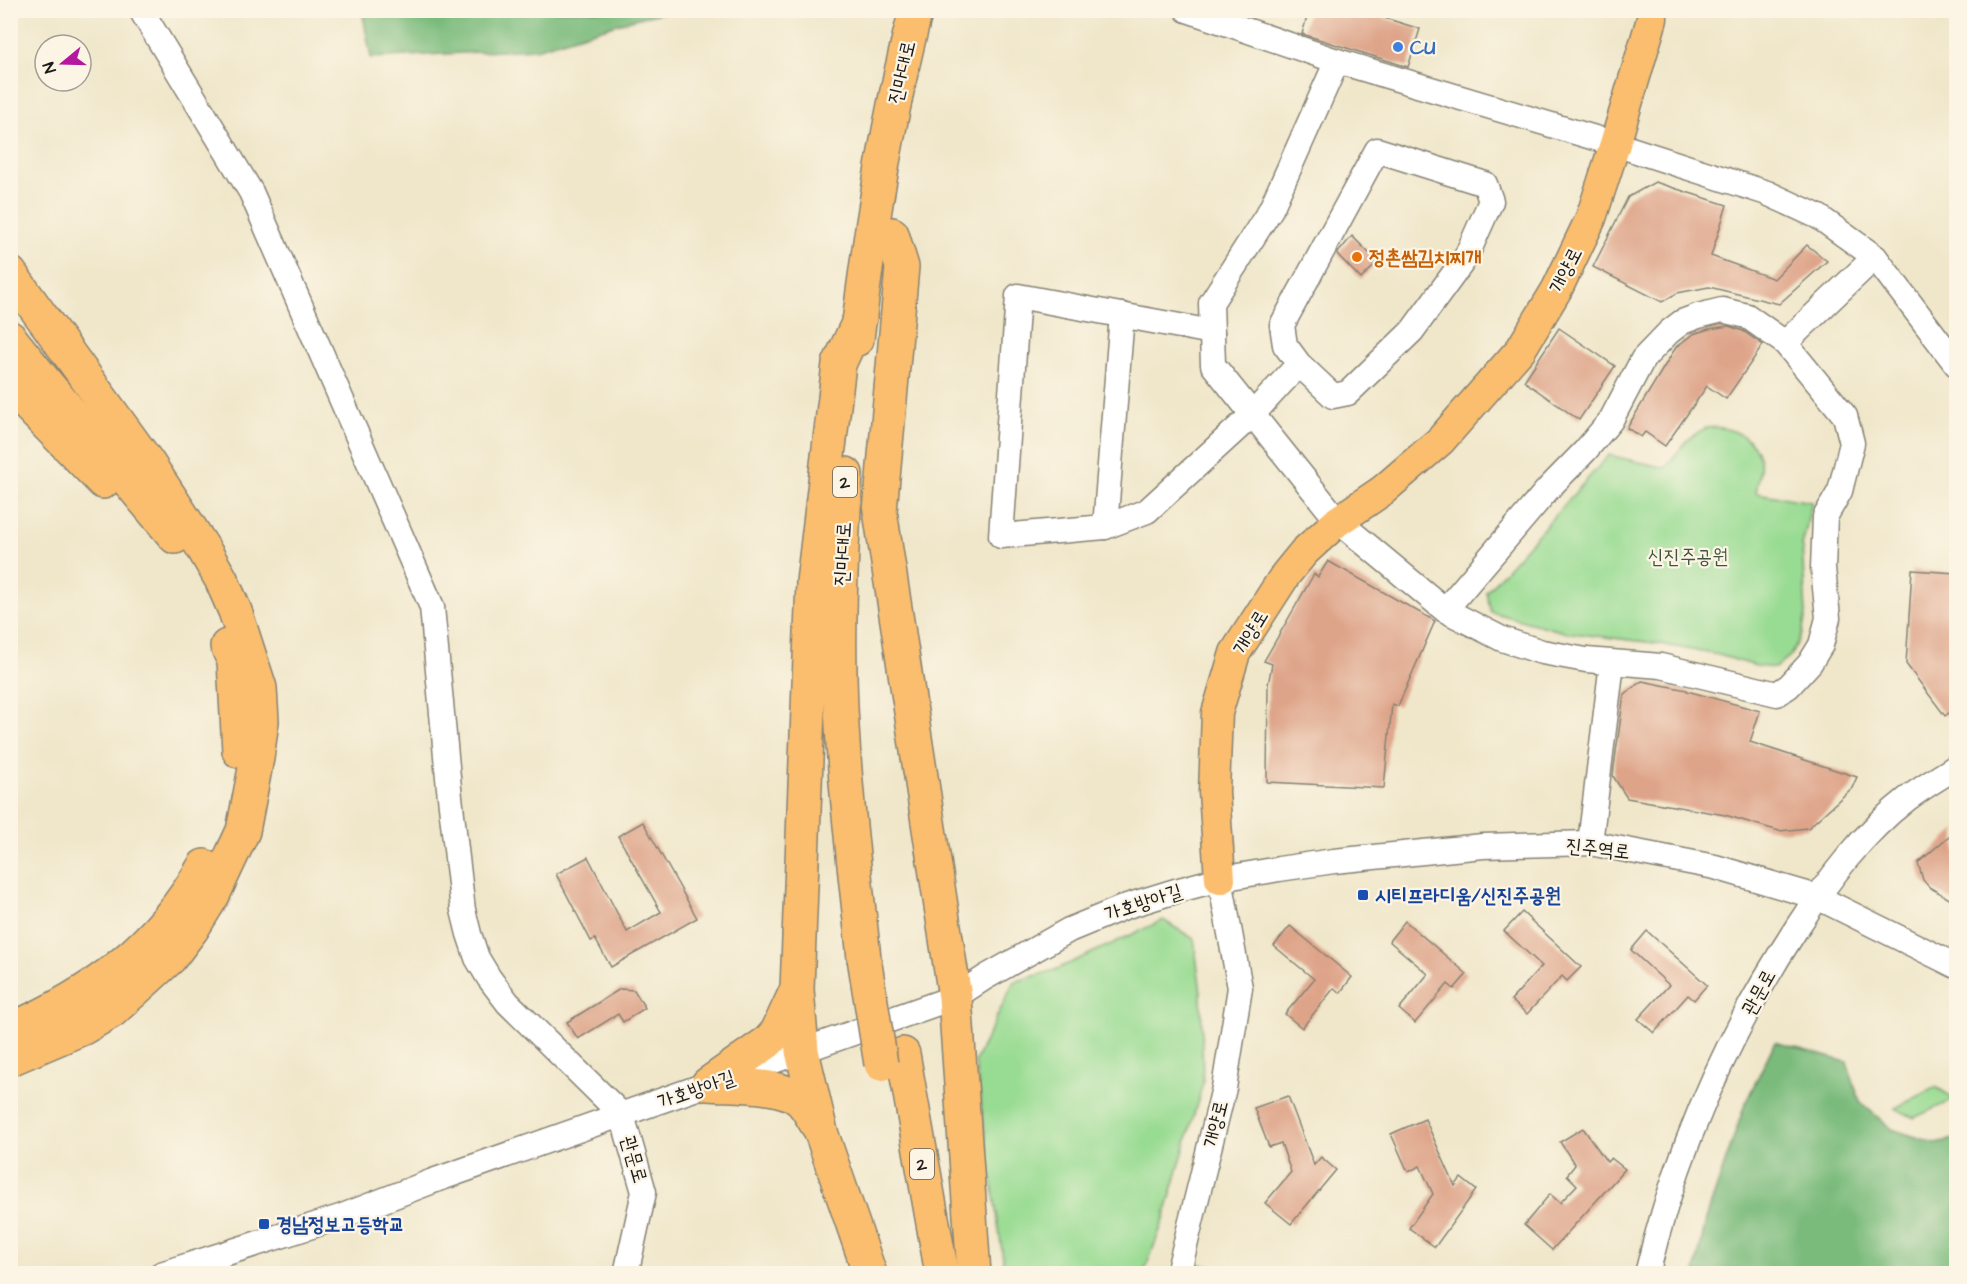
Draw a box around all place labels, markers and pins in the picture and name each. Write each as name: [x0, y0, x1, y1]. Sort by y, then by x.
place label: CU: [1410, 34, 1435, 62]
marker: CU: [1391, 40, 1405, 54]
place label: 정촌쌈김치찌개: [1369, 244, 1482, 272]
marker: 정촌쌈김치찌개: [1350, 250, 1364, 264]
place label: 시티프라디움/신진주공원: [1375, 882, 1561, 910]
marker: 시티프라디움/신진주공원: [1356, 888, 1370, 902]
place label: 경남정보고등학교: [276, 1211, 405, 1239]
marker: 경남정보고등학교: [257, 1217, 271, 1231]

